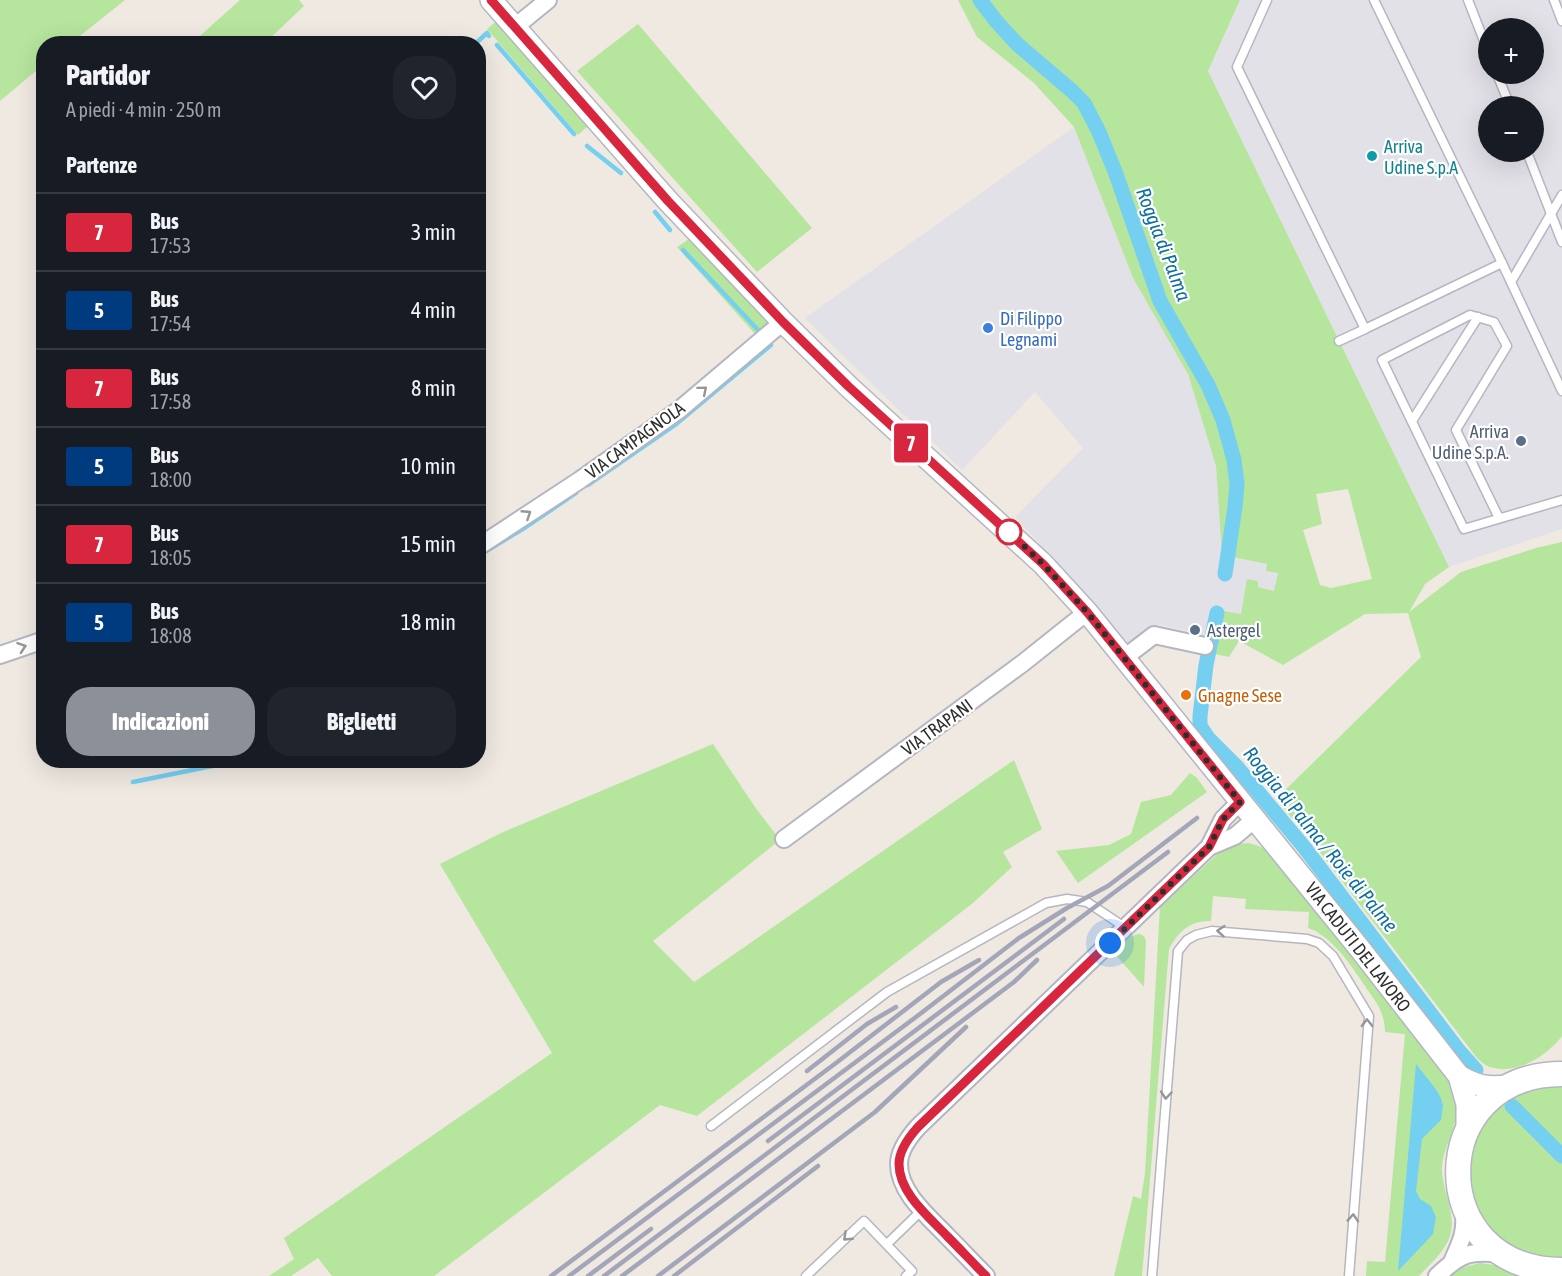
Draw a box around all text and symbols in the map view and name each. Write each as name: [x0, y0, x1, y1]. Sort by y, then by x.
map controls: [1478, 18, 1544, 162]
button: +: [1478, 18, 1544, 84]
button: heart: [393, 56, 456, 119]
text: Partidor: [66, 59, 149, 91]
button: −: [1478, 96, 1544, 162]
text: A piedi · 4 min · 250 m: [66, 98, 221, 121]
place label: Arriva Udine S.p.A: [1384, 136, 1458, 178]
marker: Arriva Udine S.p.A: [1365, 149, 1379, 163]
text: Partenze: [66, 152, 137, 178]
water label: Roggia di Palma: [1132, 184, 1196, 304]
text: Bus: [150, 208, 179, 234]
text: 3 min: [411, 219, 456, 245]
text: 7: [94, 220, 104, 244]
text: 17:53: [150, 234, 191, 257]
text: Bus: [150, 286, 179, 312]
text: 4 min: [411, 297, 456, 323]
text: 5: [94, 298, 104, 322]
place label: Di Filippo Legnami: [1000, 308, 1063, 350]
text: 17:54: [150, 312, 191, 335]
marker: Di Filippo Legnami: [981, 321, 995, 335]
text: Bus: [150, 364, 179, 390]
text: 8 min: [411, 375, 456, 401]
text: 7: [94, 376, 104, 400]
one-way arrow: [696, 386, 707, 397]
text: 17:58: [150, 390, 191, 413]
street label: VIA CAMPAGNOLA: [581, 397, 689, 483]
place label: Arriva Udine S.p.A.: [1432, 421, 1509, 463]
line badge: 7: [892, 424, 930, 462]
text: 7: [906, 431, 916, 455]
marker: Arriva Udine S.p.A.: [1514, 434, 1528, 448]
text: Bus: [150, 442, 179, 468]
text: 10 min: [401, 453, 456, 479]
text: 5: [94, 454, 104, 478]
text: 18:00: [150, 468, 192, 491]
one-way arrow: [521, 511, 532, 522]
unlabelled marker: [996, 519, 1022, 545]
text: Bus: [150, 520, 179, 546]
text: 15 min: [401, 531, 456, 557]
text: 7: [94, 532, 104, 556]
text: 18:05: [150, 546, 192, 569]
text: Bus: [150, 598, 179, 624]
text: 18 min: [401, 609, 456, 635]
text: 5: [94, 610, 104, 634]
place label: Astergel: [1207, 620, 1261, 641]
marker: Astergel: [1188, 623, 1202, 637]
text: 18:08: [150, 624, 192, 647]
one-way arrow: [16, 642, 27, 655]
place label: Gnagne Sese: [1198, 685, 1282, 706]
button: Indicazioni: [66, 687, 255, 756]
button: Biglietti: [267, 687, 456, 756]
marker: Gnagne Sese: [1179, 688, 1193, 702]
street label: VIA TRAPANI: [897, 694, 977, 760]
water label: Roggia di Palma / Roie di Palme: [1239, 742, 1403, 936]
street label: VIA CADUTI DEL LAVORO: [1301, 878, 1415, 1016]
one-way arrow: [1217, 925, 1226, 938]
your location: [1095, 928, 1125, 958]
one-way arrow: [1361, 1019, 1373, 1028]
one-way arrow: [1160, 1090, 1173, 1099]
one-way arrow: [1346, 1213, 1359, 1222]
one-way arrow: [843, 1230, 854, 1241]

